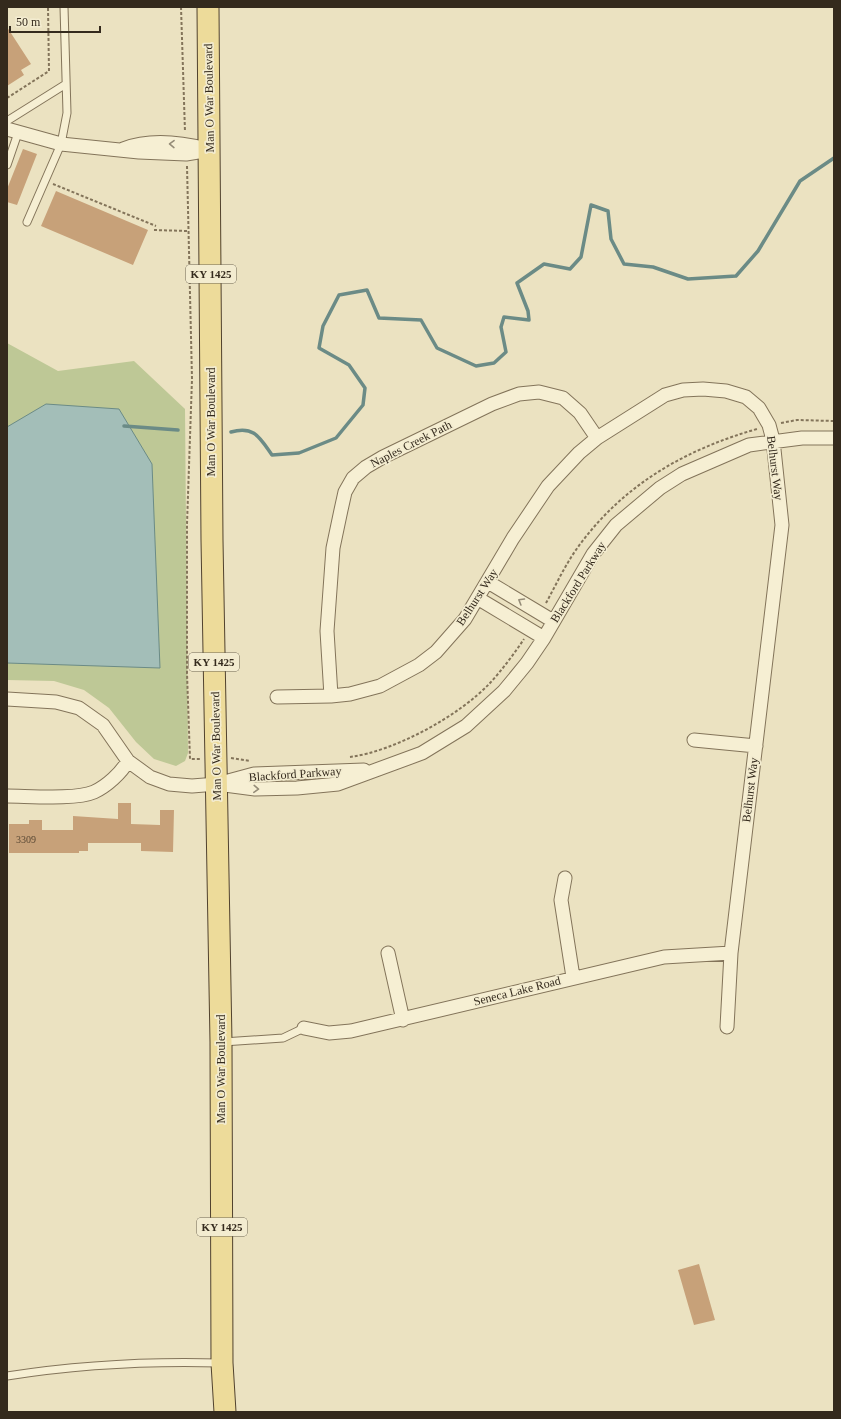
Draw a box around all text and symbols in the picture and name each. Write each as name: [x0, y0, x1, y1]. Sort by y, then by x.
scale bar: [10, 8, 100, 34]
text: 50 m: [16, 15, 41, 29]
street label: Man O War Boulevard: [201, 43, 217, 153]
one-way arrow: [169, 140, 175, 148]
road number: KY 1425: [186, 265, 236, 283]
street label: Man O War Boulevard: [204, 367, 218, 477]
street label: Naples Creek Path: [368, 417, 454, 471]
street label: Belhurst Way: [764, 435, 786, 501]
street label: Blackford Parkway: [547, 539, 609, 625]
street label: Belhurst Way: [453, 566, 501, 628]
one-way arrow: [518, 599, 525, 606]
road number: KY 1425: [189, 653, 239, 671]
street label: Man O War Boulevard: [208, 691, 224, 801]
street label: Belhurst Way: [739, 757, 761, 823]
street label: Blackford Parkway: [248, 764, 342, 784]
one-way arrow: [253, 784, 259, 793]
house number: 3309: [16, 834, 36, 845]
street label: Seneca Lake Road: [472, 973, 562, 1009]
street label: Man O War Boulevard: [214, 1014, 228, 1124]
road number: KY 1425: [197, 1218, 247, 1236]

